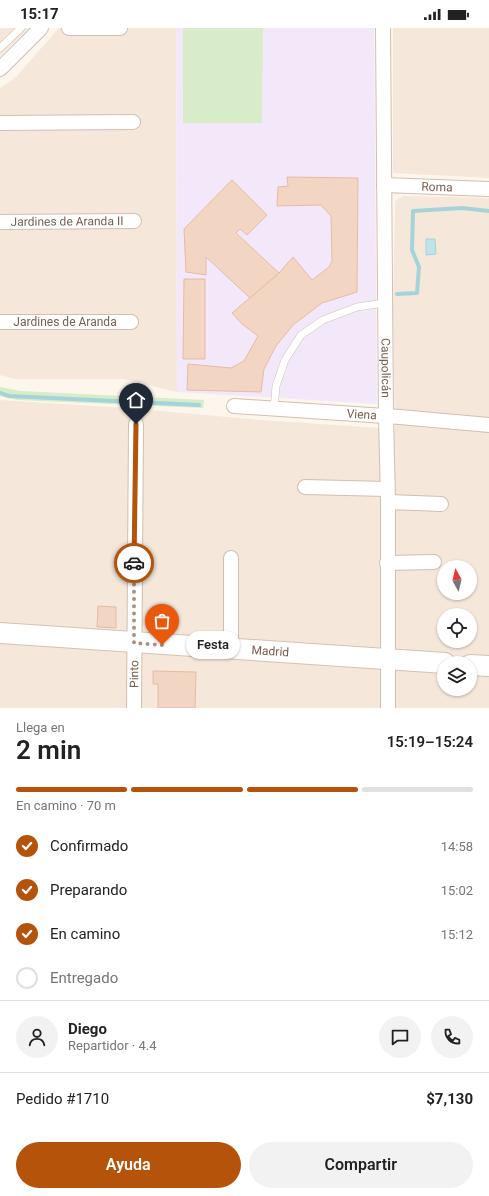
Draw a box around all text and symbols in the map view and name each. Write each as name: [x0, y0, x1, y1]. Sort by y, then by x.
text: 15:17: [20, 5, 59, 23]
street label: Roma: [421, 179, 453, 195]
street label: Jardines de Aranda II: [11, 214, 123, 229]
street label: Jardines de Aranda: [13, 315, 117, 329]
street label: Caupolicán: [378, 338, 393, 398]
pin: [119, 383, 153, 424]
icon: home: [125, 389, 147, 411]
street label: Viena: [346, 406, 377, 422]
courier: [114, 543, 154, 583]
icon: car: [123, 552, 145, 574]
north arrow: [437, 560, 477, 600]
map controls: [437, 560, 477, 696]
pin: [145, 604, 179, 645]
button: locate: [437, 608, 477, 648]
icon: bag: [151, 610, 173, 632]
callout: Festa: [186, 631, 240, 659]
text: Festa: [197, 637, 229, 652]
street label: Madrid: [251, 643, 290, 659]
button: layers: [437, 656, 477, 696]
street label: Pinto: [127, 660, 141, 688]
text: Llega en: [16, 720, 65, 735]
text: 15:19–15:24: [387, 733, 473, 751]
text: 2 min: [16, 735, 81, 765]
text: En camino · 70 m: [16, 798, 116, 813]
icon: check: [16, 835, 38, 857]
text: Confirmado: [50, 837, 128, 855]
text: 14:58: [441, 839, 473, 854]
icon: check: [16, 879, 38, 901]
text: Preparando: [50, 881, 127, 899]
text: 15:02: [441, 883, 473, 898]
icon: check: [16, 923, 38, 945]
text: En camino: [50, 925, 120, 943]
text: 15:12: [441, 927, 473, 942]
text: Entregado: [50, 969, 118, 987]
button: person: [16, 1016, 58, 1058]
button: chat: [379, 1016, 421, 1058]
button: phone: [431, 1016, 473, 1058]
text: Diego: [68, 1020, 107, 1038]
text: Repartidor · 4.4: [68, 1038, 156, 1053]
text: Pedido #1710: [16, 1090, 109, 1108]
text: $7,130: [426, 1090, 473, 1108]
button: Ayuda: [16, 1142, 241, 1188]
button: Compartir: [249, 1142, 473, 1188]

